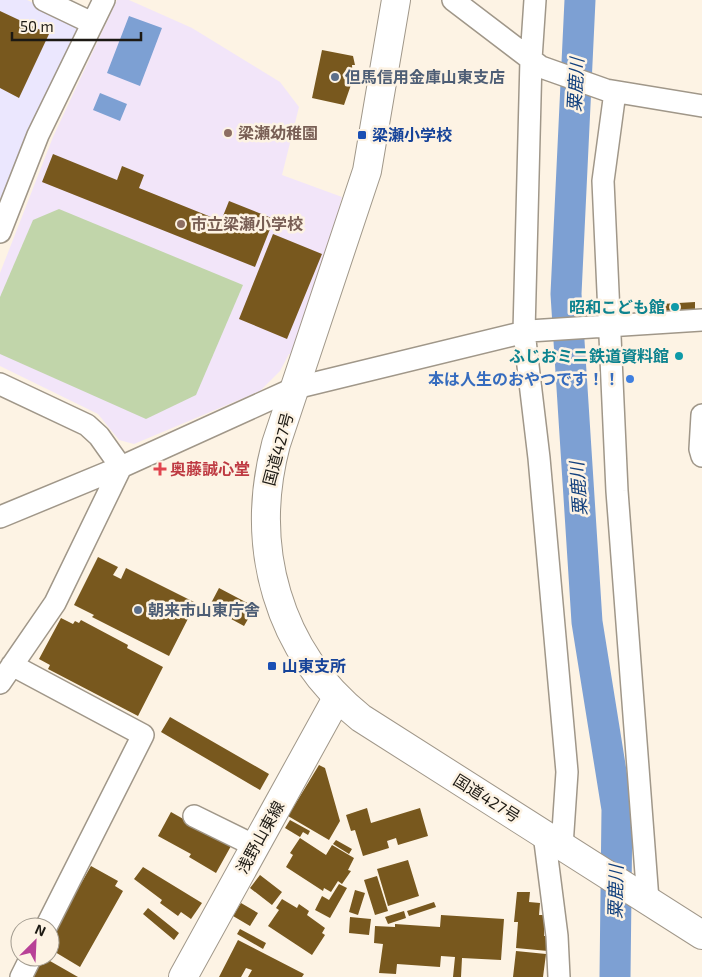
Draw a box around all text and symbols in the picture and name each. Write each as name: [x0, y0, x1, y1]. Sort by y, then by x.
scale bar: [12, 10, 141, 42]
text: 50 m: [20, 17, 54, 35]
water label: 粟鹿川: [563, 55, 588, 112]
place label: 但馬信用金庫山東支店: [345, 67, 505, 86]
marker: 但馬信用金庫山東支店: [329, 71, 341, 83]
place label: 梁瀬幼稚園: [238, 123, 318, 142]
place label: 梁瀬小学校: [372, 125, 452, 144]
marker: 梁瀬幼稚園: [222, 127, 234, 139]
marker: 梁瀬小学校: [356, 129, 368, 141]
place label: 市立梁瀬小学校: [191, 214, 303, 233]
marker: 市立梁瀬小学校: [175, 218, 187, 230]
place label: 昭和こども館: [569, 297, 665, 316]
marker: 昭和こども館: [669, 301, 681, 313]
place label: ふじおミニ鉄道資料館: [509, 346, 669, 365]
marker: ふじおミニ鉄道資料館: [673, 350, 685, 362]
place label: 本は人生のおやつです！！: [428, 369, 620, 388]
marker: 本は人生のおやつです！！: [624, 373, 636, 385]
street label: 国道427号: [259, 410, 296, 488]
place label: 奥藤誠心堂: [170, 459, 250, 478]
water label: 粟鹿川: [565, 459, 591, 517]
marker: 奥藤誠心堂: [154, 463, 166, 475]
place label: 朝来市山東庁舎: [148, 600, 260, 619]
marker: 朝来市山東庁舎: [132, 604, 144, 616]
place label: 山東支所: [282, 656, 346, 675]
marker: 山東支所: [266, 660, 278, 672]
street label: 国道427号: [450, 770, 524, 826]
street label: 浅野山東線: [232, 797, 287, 876]
water label: 粟鹿川: [604, 863, 627, 919]
north arrow: [10, 917, 60, 967]
text: N: [32, 920, 49, 939]

